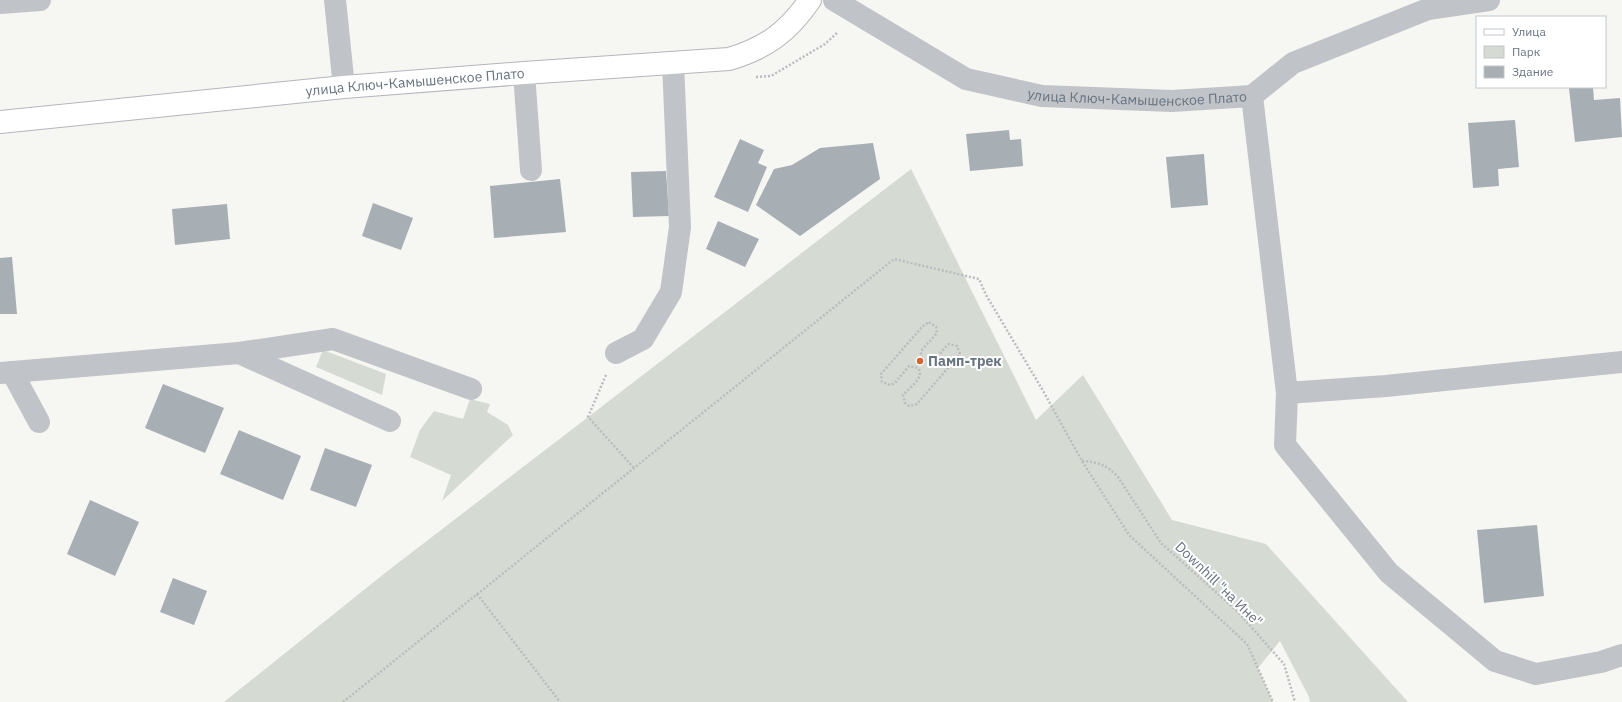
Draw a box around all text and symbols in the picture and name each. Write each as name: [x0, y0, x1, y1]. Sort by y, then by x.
legend: [1476, 16, 1606, 88]
text: Улица: [1512, 24, 1546, 39]
text: Парк: [1512, 44, 1541, 59]
street label: улица Ключ-Камышенское Плато: [305, 64, 525, 100]
text: Здание: [1512, 64, 1554, 79]
street label: улица Ключ-Камышенское Плато: [1026, 84, 1248, 110]
place label: Памп-трек: [928, 352, 1002, 370]
marker: Памп-трек: [915, 356, 925, 366]
street label: Downhill "на Ине": [1172, 538, 1266, 630]

